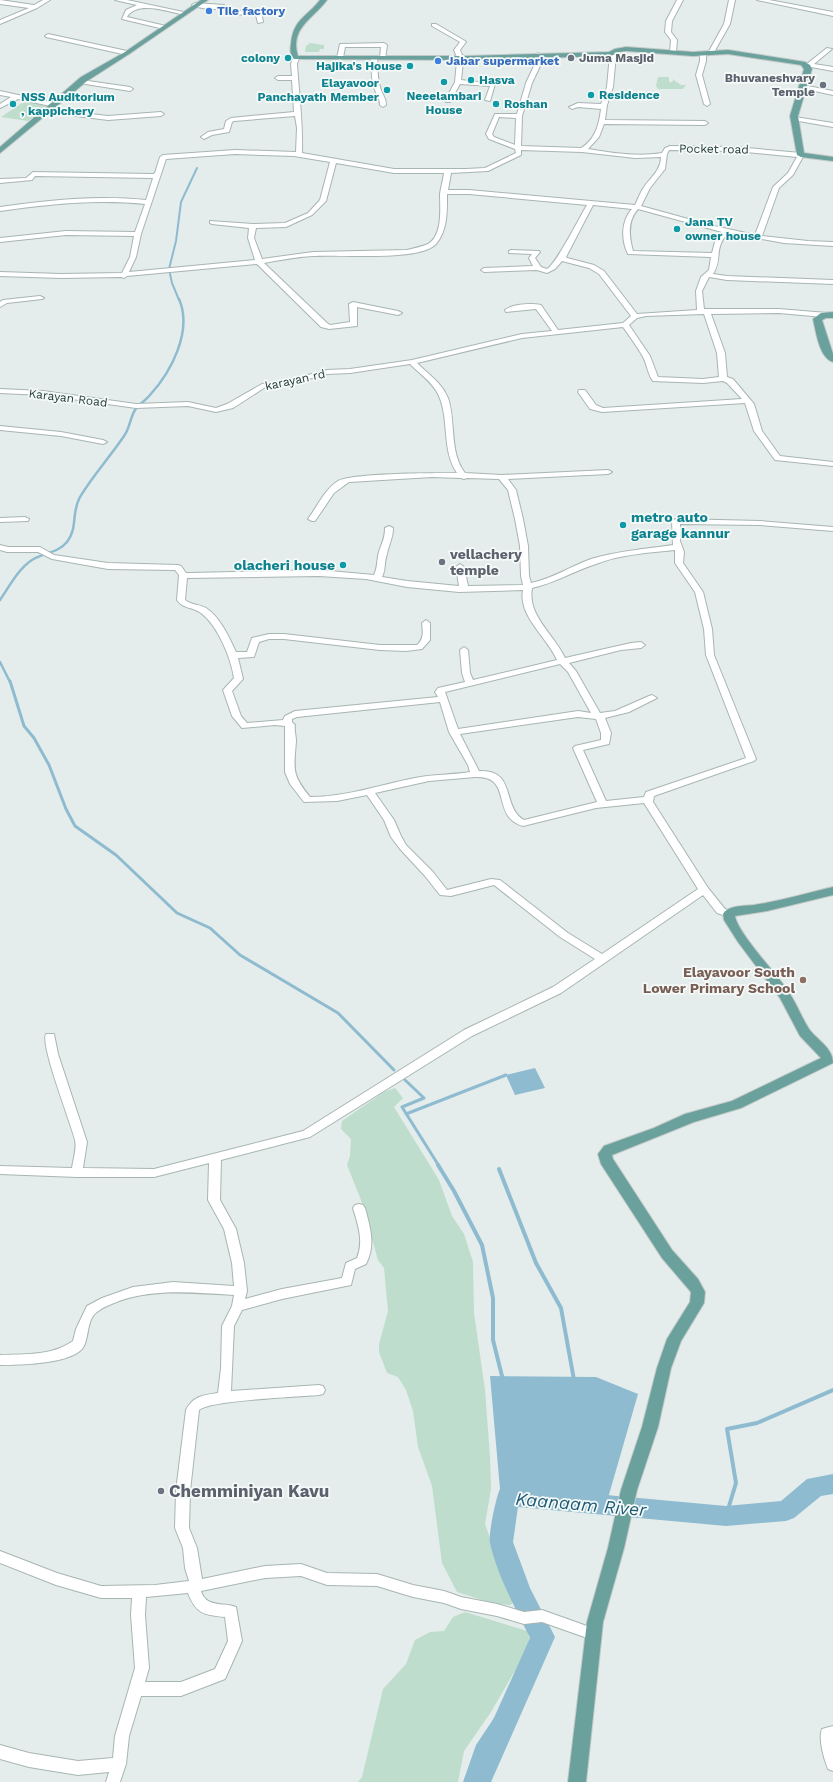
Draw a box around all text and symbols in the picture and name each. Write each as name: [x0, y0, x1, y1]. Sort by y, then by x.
place label: Tile factory: [217, 4, 286, 18]
marker: Tile factory: [204, 6, 214, 16]
place label: colony: [241, 51, 280, 65]
place label: Juma Masjid: [579, 51, 654, 65]
marker: colony: [283, 53, 293, 63]
marker: Juma Masjid: [566, 53, 576, 63]
place label: Jabar supermarket: [446, 54, 560, 68]
marker: Jabar supermarket: [433, 56, 443, 66]
place label: Hajika's House: [316, 59, 402, 73]
marker: Hajika's House: [405, 61, 415, 71]
place label: Bhuvaneshvary Temple: [725, 71, 815, 99]
place label: Hasva: [479, 73, 515, 87]
marker: Hasva: [466, 75, 476, 85]
place label: Elayavoor Panchayath Member: [257, 76, 380, 104]
marker: Neeelambari House: [439, 77, 449, 87]
marker: Bhuvaneshvary Temple: [818, 80, 828, 90]
marker: Elayavoor Panchayath Member: [382, 85, 392, 95]
place label: Residence: [599, 88, 660, 102]
place label: Neeelambari House: [406, 89, 482, 117]
place label: NSS Auditorium , kappichery: [21, 90, 115, 118]
marker: Residence: [586, 90, 596, 100]
place label: Roshan: [504, 97, 548, 111]
marker: NSS Auditorium , kappichery: [8, 99, 18, 109]
marker: Roshan: [491, 99, 501, 109]
street label: Pocket road: [679, 141, 749, 157]
place label: Jana TV owner house: [685, 215, 761, 243]
marker: Jana TV owner house: [672, 224, 682, 234]
street label: karayan rd: [264, 367, 326, 393]
street label: Karayan Road: [28, 386, 108, 410]
place label: metro auto garage kannur: [631, 509, 730, 541]
marker: metro auto garage kannur: [618, 520, 628, 530]
place label: vellachery temple: [449, 546, 522, 578]
place label: olacheri house: [234, 557, 335, 573]
marker: vellachery temple: [437, 557, 447, 567]
marker: olacheri house: [338, 560, 348, 570]
place label: Elayavoor South Lower Primary School: [643, 964, 795, 996]
marker: Elayavoor South Lower Primary School: [798, 975, 808, 985]
place label: Chemminiyan Kavu: [169, 1481, 329, 1501]
marker: Chemminiyan Kavu: [156, 1486, 166, 1496]
water label: Kaanaam River: [515, 1488, 648, 1520]

